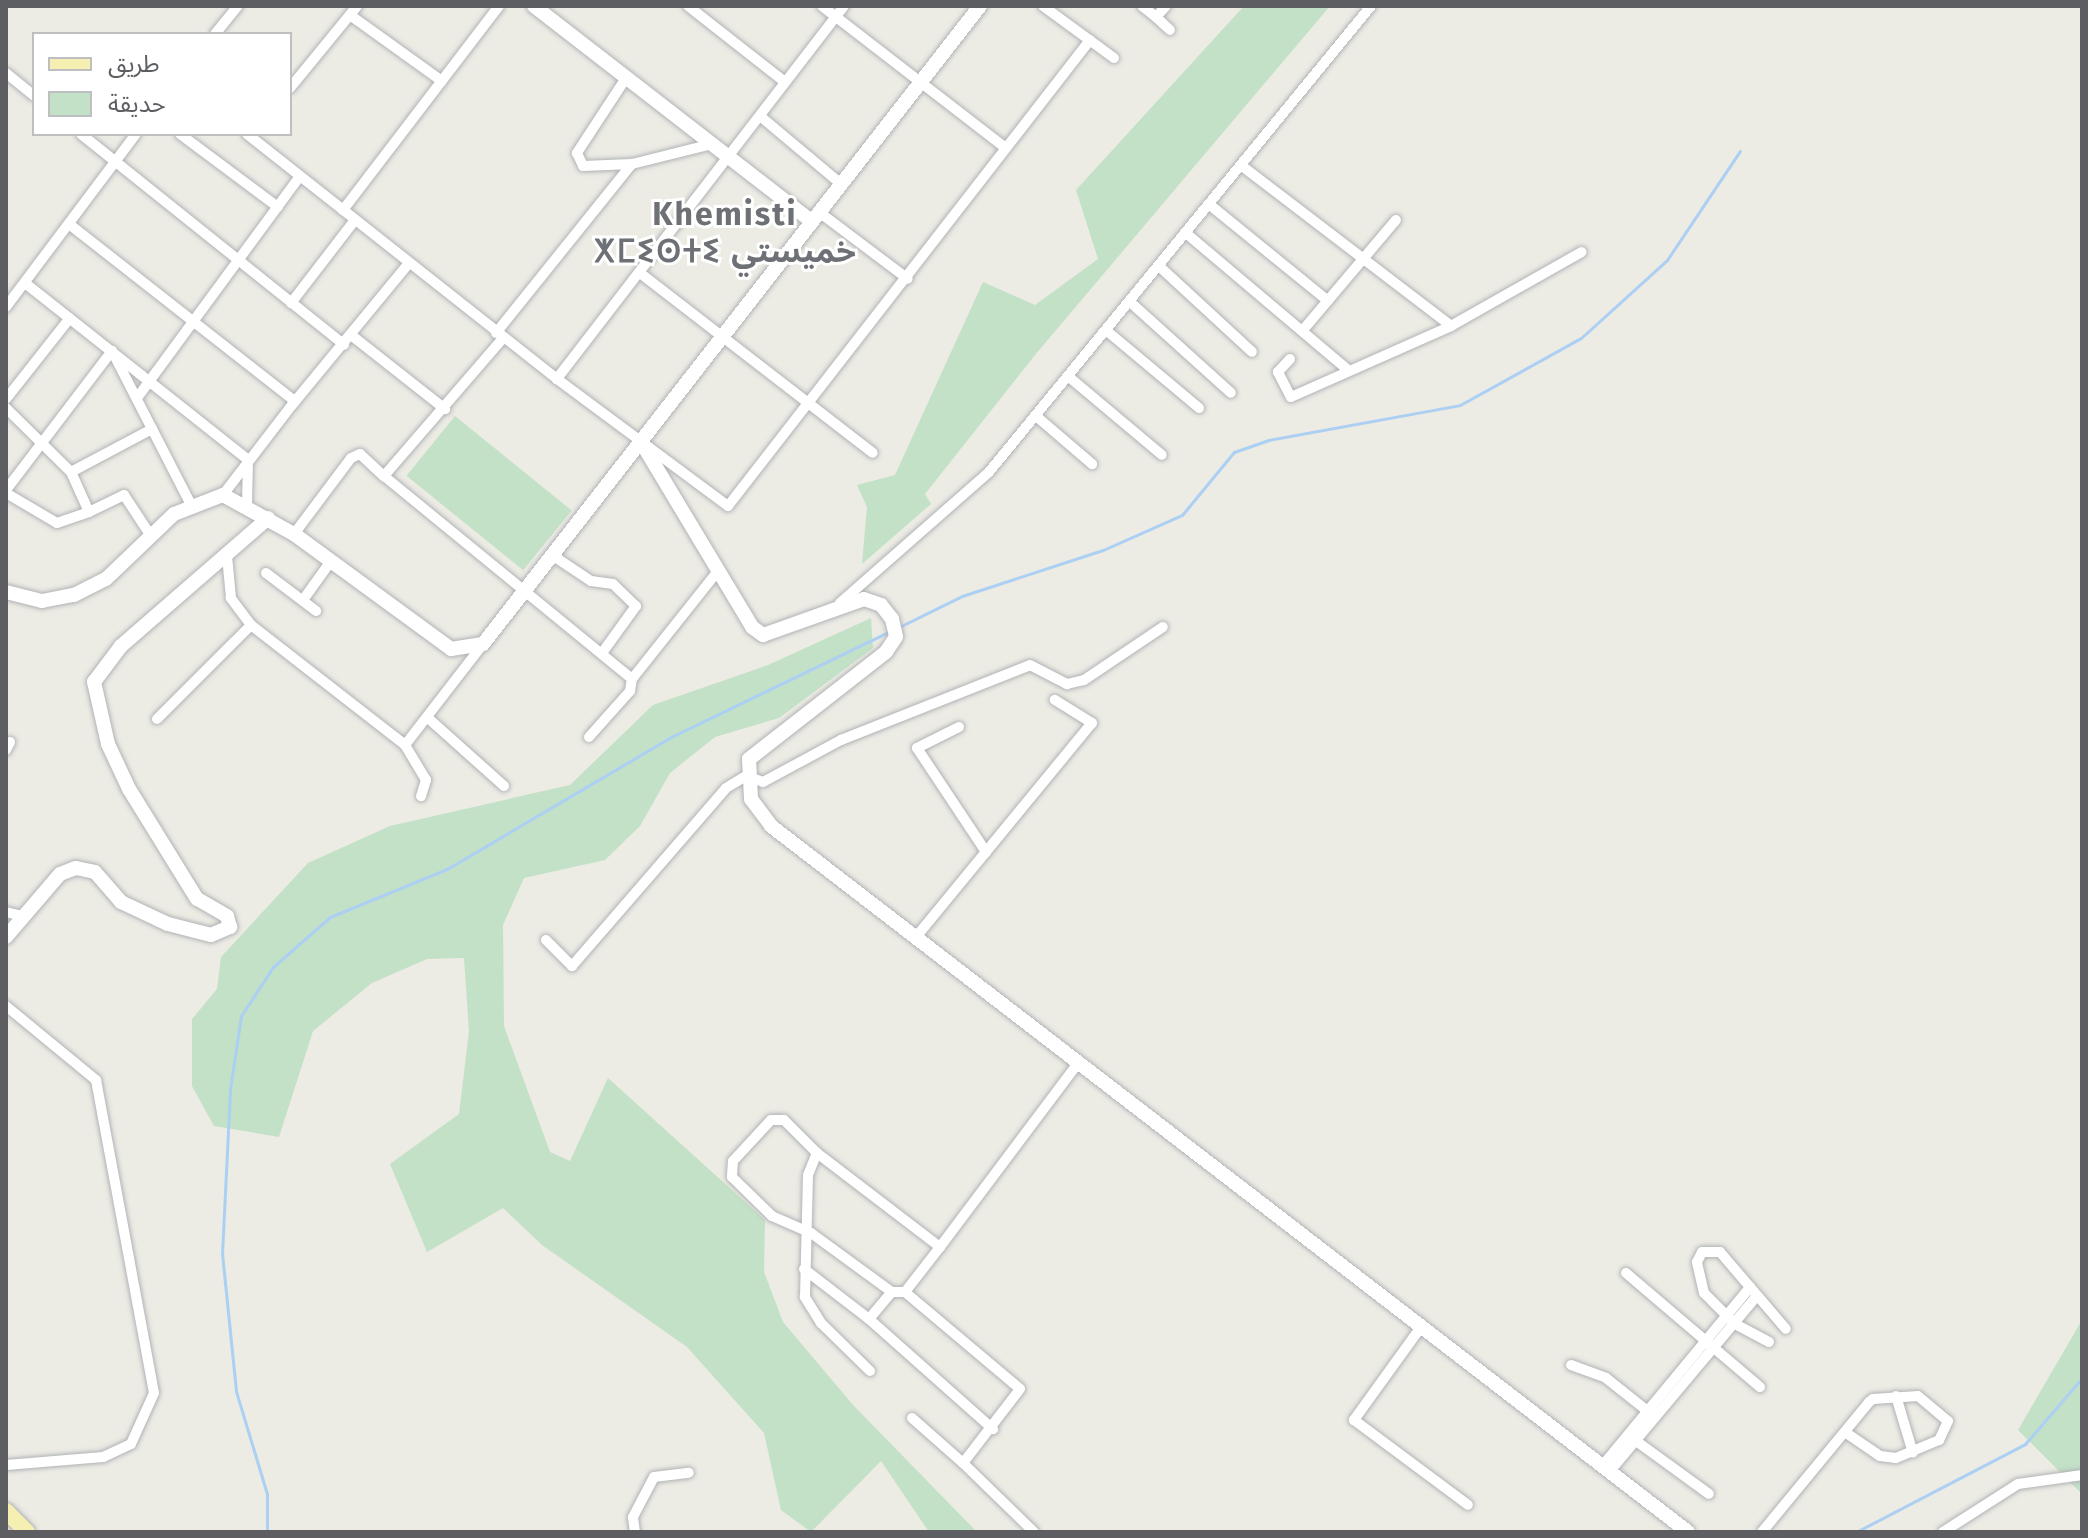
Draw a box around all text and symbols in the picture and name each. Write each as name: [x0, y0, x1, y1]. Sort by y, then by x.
legend: [32, 32, 292, 136]
text: طريق: [108, 50, 160, 78]
text: حديقة: [108, 90, 166, 118]
district label: Khemisti ⵅⵎⵉⵙⵜⵉ خميستي: [601, 196, 849, 271]

